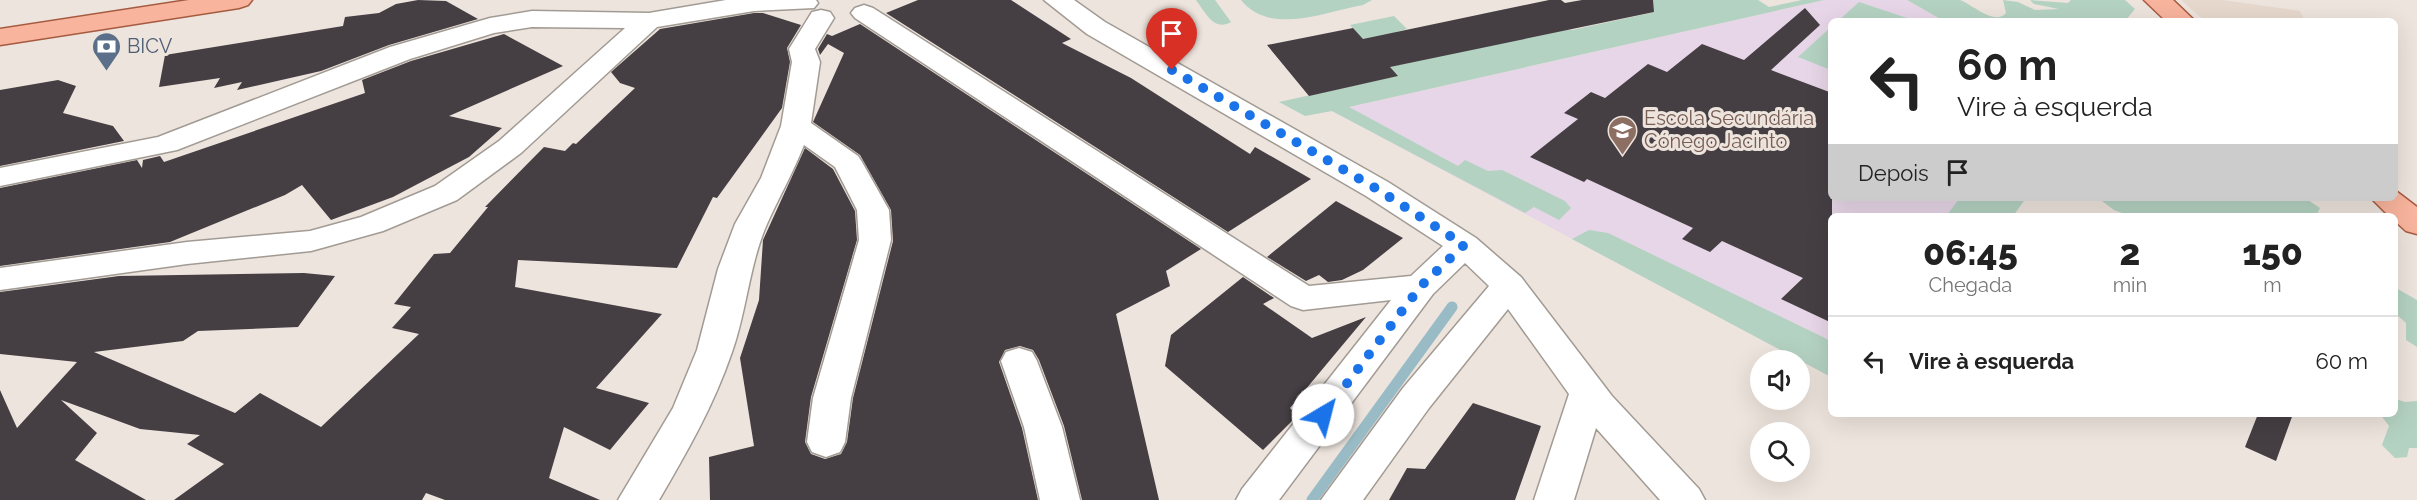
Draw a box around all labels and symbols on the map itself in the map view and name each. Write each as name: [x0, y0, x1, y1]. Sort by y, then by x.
pin: [1146, 8, 1197, 70]
bank icon: BICV: [90, 30, 122, 72]
place label: BICV: [127, 34, 173, 58]
place label: Escola Secundária Cónego Jacinto: [1644, 106, 1814, 153]
school or university icon: Escola Secundária Cónego Jacinto: [1607, 114, 1639, 156]
position arrow: [1291, 383, 1355, 447]

